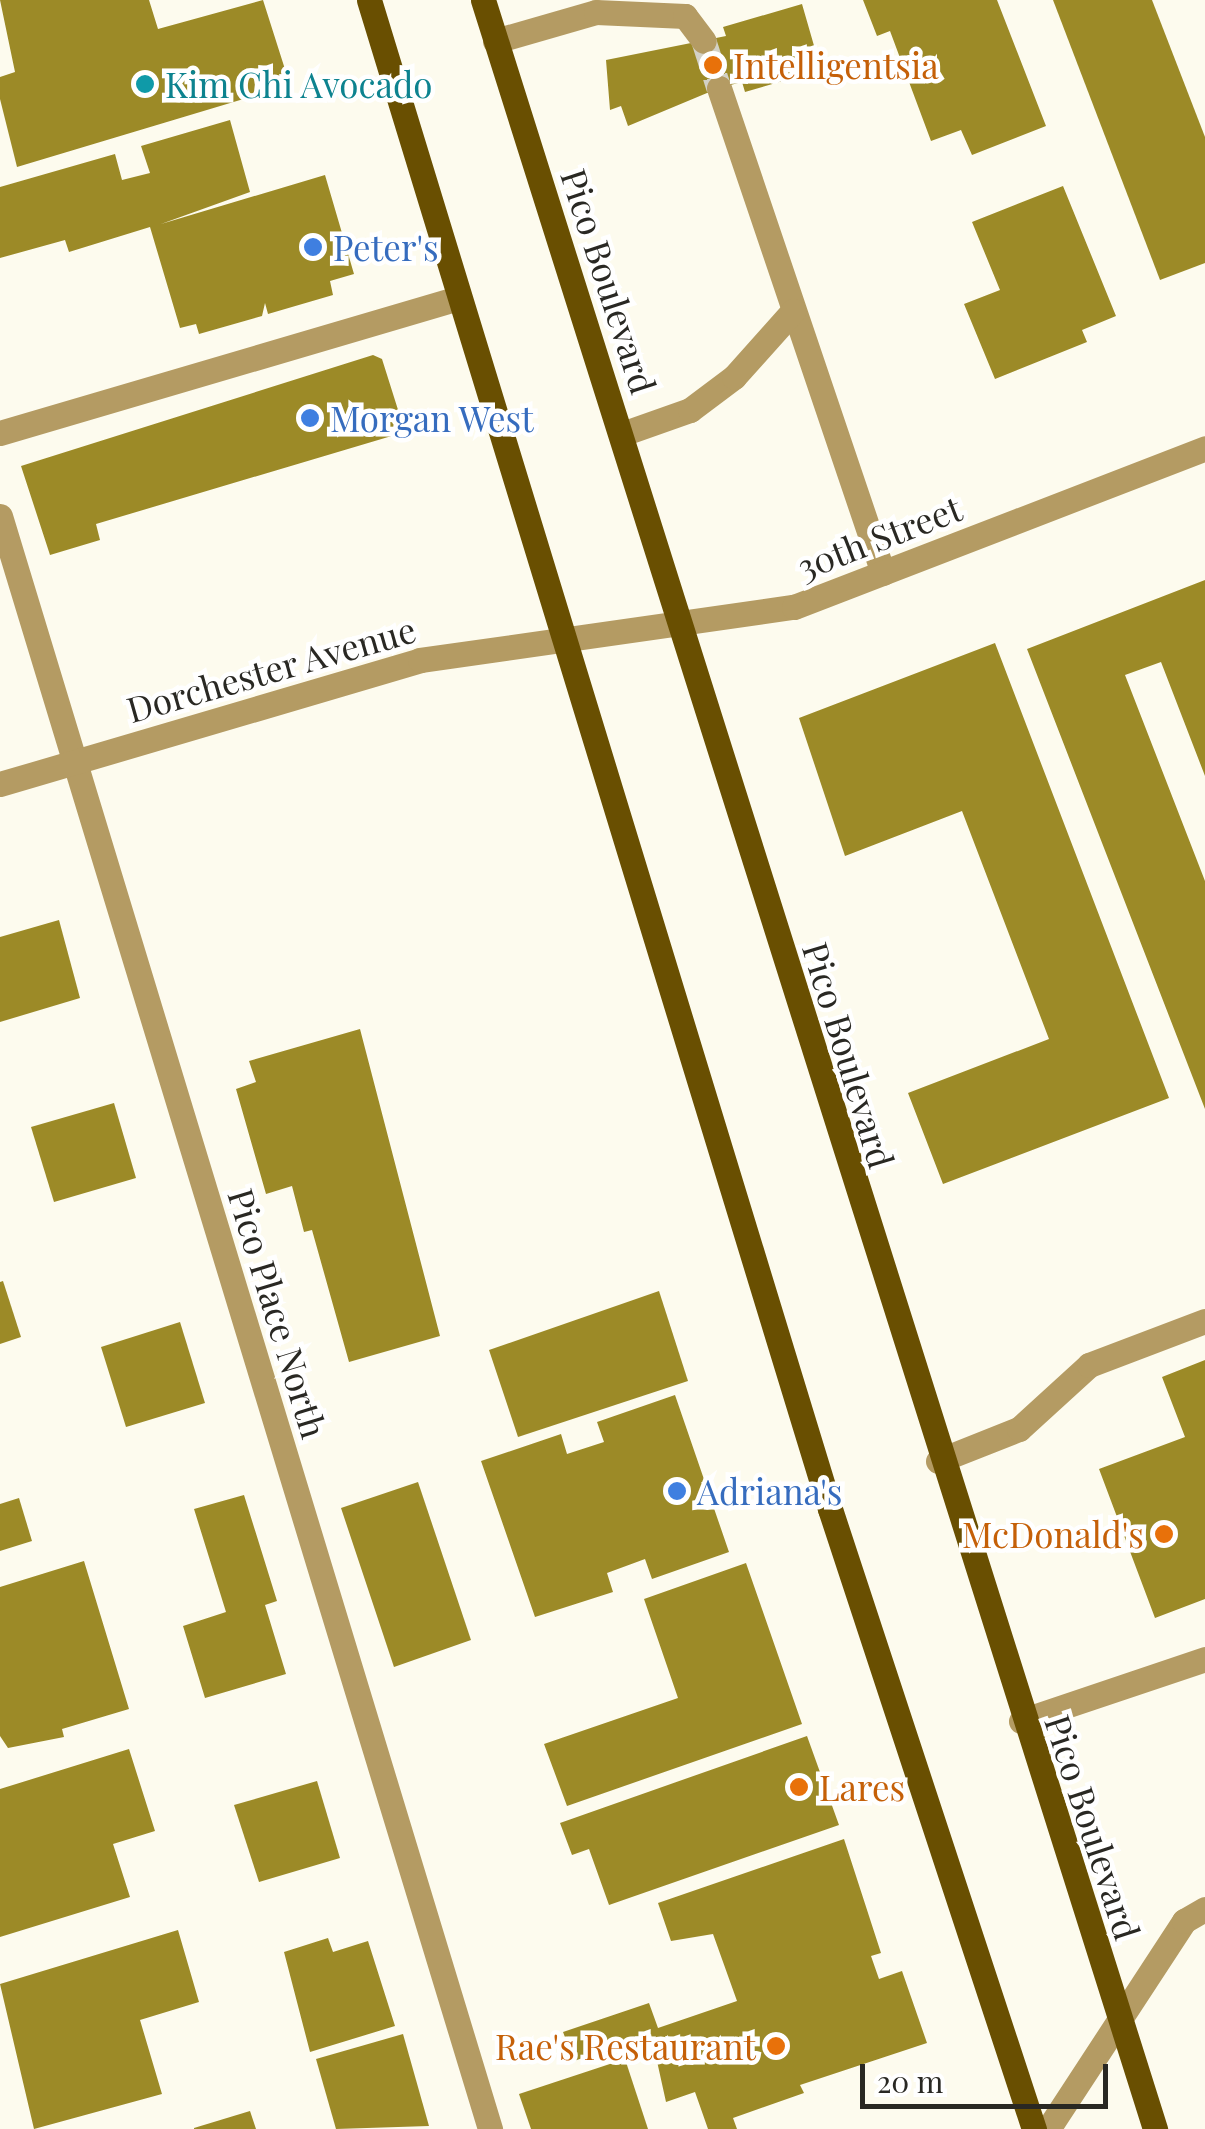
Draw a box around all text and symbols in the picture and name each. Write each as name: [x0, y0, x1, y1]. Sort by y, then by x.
place label: Intelligentsia: [733, 44, 939, 86]
marker: Intelligentsia: [702, 54, 724, 76]
place label: Kim Chi Avocado: [165, 63, 434, 105]
marker: Kim Chi Avocado: [134, 73, 156, 95]
street label: Pico Boulevard: [553, 163, 665, 399]
place label: Peter's: [333, 226, 439, 268]
marker: Peter's: [302, 236, 324, 258]
place label: Morgan West: [330, 397, 535, 439]
marker: Morgan West: [299, 407, 321, 429]
street label: 30th Street: [791, 486, 967, 588]
street label: Dorchester Avenue: [121, 607, 421, 731]
street label: Pico Boulevard: [795, 937, 903, 1173]
street label: Pico Place North: [220, 1183, 336, 1443]
place label: Adriana's: [697, 1470, 842, 1512]
marker: Adriana's: [666, 1480, 688, 1502]
place label: McDonald's: [962, 1513, 1144, 1555]
marker: McDonald's: [1153, 1523, 1175, 1545]
street label: Pico Boulevard: [1037, 1709, 1149, 1945]
place label: Lares: [819, 1766, 905, 1808]
marker: Lares: [788, 1776, 810, 1798]
place label: Rae's Restaurant: [495, 2025, 756, 2067]
marker: Rae's Restaurant: [765, 2035, 787, 2057]
scale bar: [865, 2044, 1112, 2106]
text: 20 m: [877, 2061, 943, 2101]

